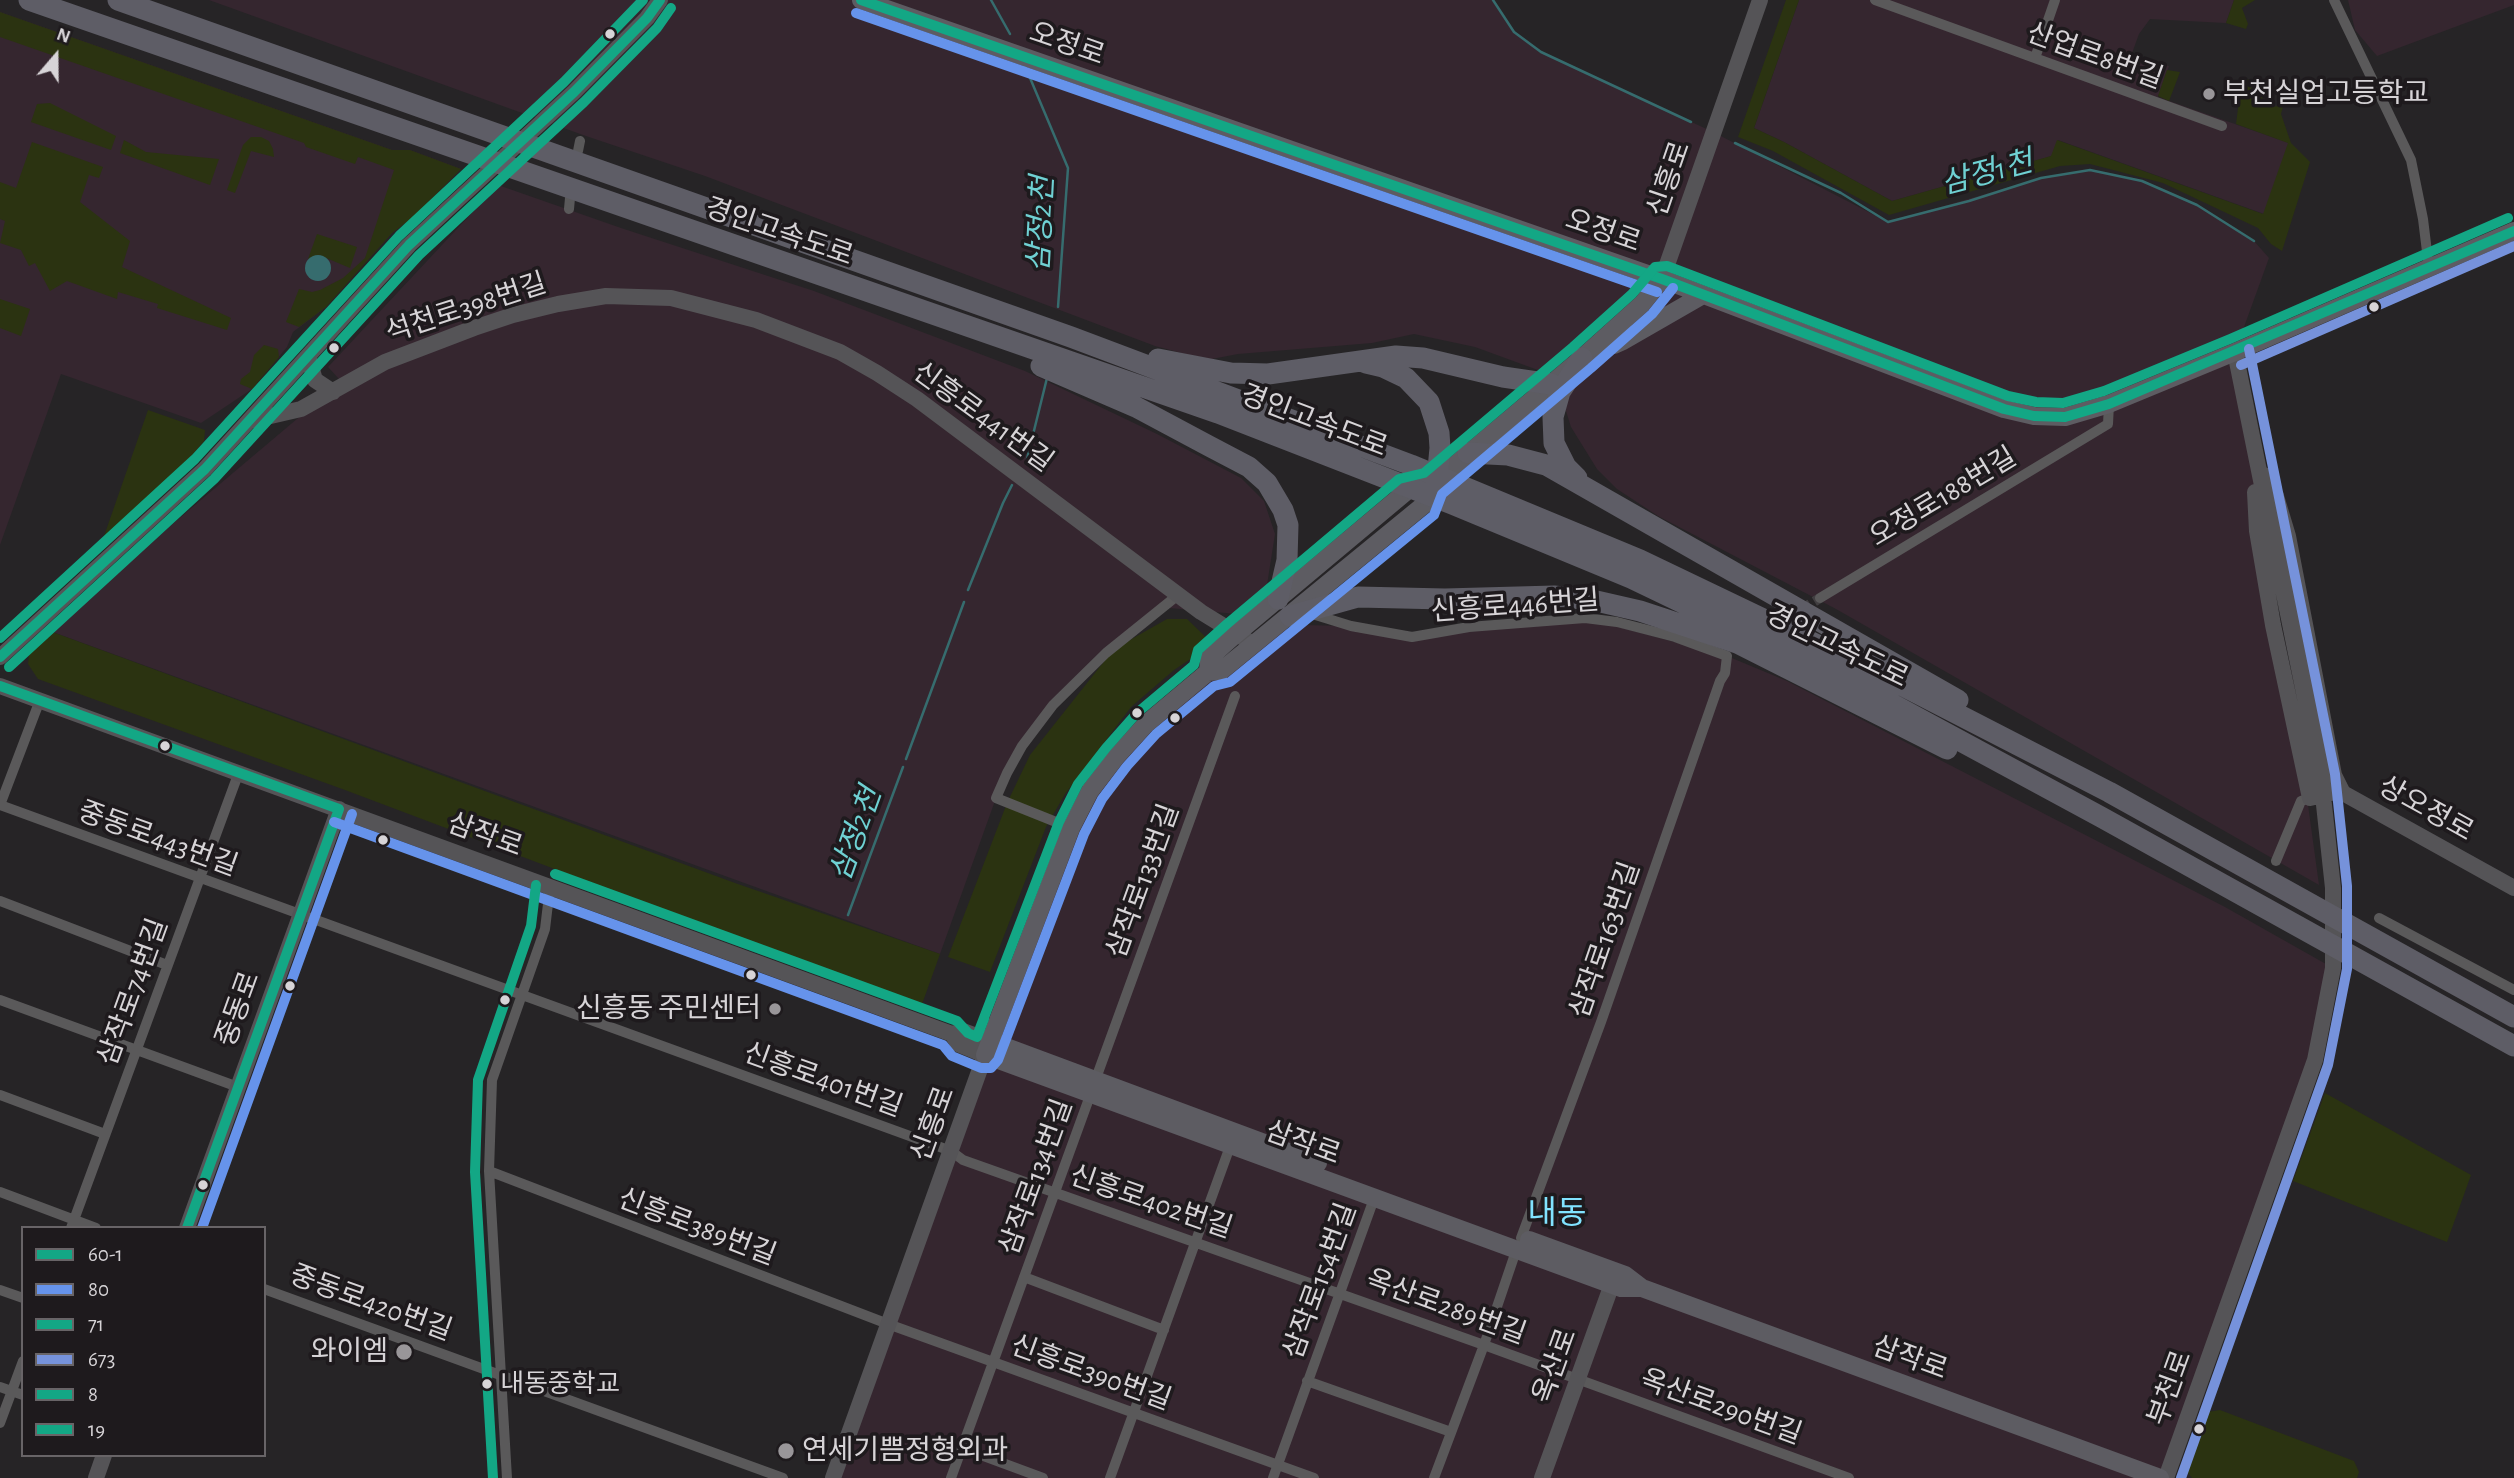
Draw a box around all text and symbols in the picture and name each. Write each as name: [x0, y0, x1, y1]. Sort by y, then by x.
street label: 오정로: [1025, 16, 1109, 72]
street label: 산업로8번길: [2023, 16, 2167, 96]
north arrow: [21, 21, 91, 91]
text: N: [54, 25, 73, 47]
unlabelled marker: [603, 27, 617, 41]
place label: 부천실업고등학교: [2223, 77, 2429, 111]
marker: 부천실업고등학교: [2201, 86, 2217, 102]
street label: 신흥로: [1641, 137, 1697, 221]
water label: 삼정1천: [1937, 144, 2037, 202]
water label: 삼정2천: [1021, 175, 1061, 273]
street label: 경인고속도로: [700, 191, 858, 273]
street label: 오정로: [1561, 203, 1645, 259]
street label: 석천로398번길: [382, 266, 550, 350]
unlabelled marker: [2367, 300, 2381, 314]
unlabelled marker: [327, 341, 341, 355]
street label: 신흥로441번길: [906, 355, 1060, 479]
street label: 경인고속도로: [1236, 378, 1392, 464]
street label: 오정로188번길: [1864, 440, 2022, 554]
street label: 신흥로446번길: [1430, 583, 1600, 629]
street label: 경인고속도로: [1760, 597, 1914, 695]
unlabelled marker: [1130, 706, 1144, 720]
unlabelled marker: [1168, 711, 1182, 725]
unlabelled marker: [158, 739, 172, 753]
street label: 상오정로: [2373, 769, 2479, 849]
water label: 삼정2천: [823, 783, 889, 885]
street label: 중동로443번길: [74, 795, 242, 883]
street label: 삼작로133번길: [1100, 799, 1186, 963]
street label: 삼작로: [443, 806, 527, 864]
unlabelled marker: [376, 833, 390, 847]
street label: 삼작로163번길: [1563, 857, 1647, 1023]
street label: 삼작로74번길: [91, 914, 175, 1070]
street label: 중동로: [209, 967, 267, 1051]
unlabelled marker: [744, 968, 758, 982]
unlabelled marker: [283, 979, 297, 993]
place label: 신흥동 주민센터: [576, 992, 761, 1026]
unlabelled marker: [498, 993, 512, 1007]
marker: 신흥동 주민센터: [767, 1001, 783, 1017]
street label: 신흥로401번길: [739, 1036, 907, 1124]
street label: 신흥로: [904, 1082, 962, 1166]
street label: 삼작로134번길: [992, 1094, 1080, 1260]
street label: 삼작로: [1261, 1114, 1345, 1172]
street label: 신흥로402번길: [1065, 1158, 1237, 1246]
unlabelled marker: [196, 1178, 210, 1192]
street label: 신흥로389번길: [613, 1181, 781, 1273]
district label: 내동: [1528, 1194, 1586, 1232]
street label: 삼작로154번길: [1276, 1198, 1364, 1364]
legend: [21, 1226, 266, 1457]
text: 60-1: [88, 1244, 123, 1265]
street label: 중동로420번길: [285, 1258, 457, 1348]
street label: 옥산로289번길: [1361, 1262, 1531, 1352]
text: 80: [88, 1279, 109, 1300]
text: 71: [88, 1314, 104, 1335]
street label: 옥산로: [1526, 1324, 1584, 1408]
street label: 신흥로390번길: [1006, 1328, 1176, 1418]
street label: 삼작로: [1868, 1329, 1952, 1387]
place label: 와이엠: [311, 1335, 388, 1369]
marker: 와이엠: [394, 1342, 414, 1362]
street label: 부천로: [2141, 1346, 2199, 1430]
text: 673: [88, 1349, 115, 1370]
street label: 옥산로290번길: [1636, 1362, 1806, 1452]
place label: 내동중학교: [500, 1368, 620, 1400]
marker: 내동중학교: [480, 1377, 494, 1391]
text: 8: [88, 1384, 98, 1405]
text: 19: [88, 1419, 105, 1440]
unlabelled marker: [2192, 1422, 2206, 1436]
place label: 연세기쁨정형외과: [802, 1434, 1008, 1468]
marker: 연세기쁨정형외과: [776, 1441, 796, 1461]

